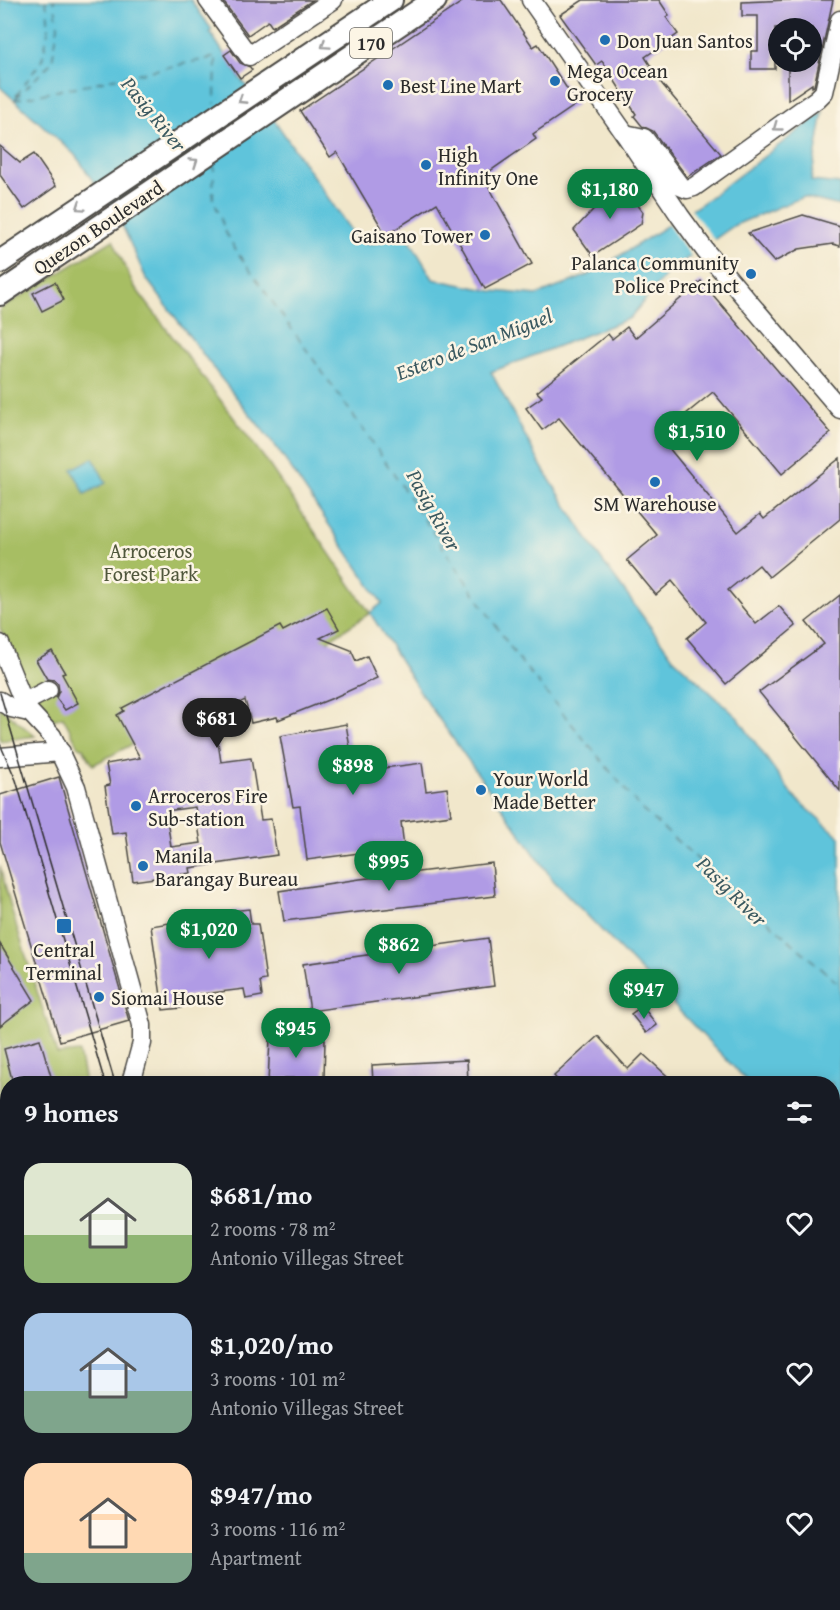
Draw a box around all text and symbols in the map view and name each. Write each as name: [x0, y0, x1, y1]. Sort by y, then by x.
map controls: [768, 18, 822, 72]
button: locate: [768, 18, 822, 72]
place label: Don Juan Santos: [617, 26, 753, 55]
road number: 170: [350, 28, 392, 58]
marker: Don Juan Santos: [598, 33, 612, 47]
one-way arrow: [321, 37, 331, 49]
place label: Mega Ocean Grocery: [567, 56, 668, 108]
water label: Pasig River: [113, 69, 195, 159]
place label: Best Line Mart: [400, 71, 522, 100]
marker: Mega Ocean Grocery: [548, 74, 562, 88]
marker: Best Line Mart: [381, 78, 395, 92]
one-way arrow: [238, 92, 249, 103]
one-way arrow: [773, 120, 784, 131]
place label: High Infinity One: [438, 140, 538, 192]
one-way arrow: [188, 158, 199, 169]
marker: High Infinity One: [419, 158, 433, 172]
pin: $1,180: [561, 169, 659, 220]
street label: Quezon Boulevard: [27, 172, 169, 282]
text: $1,180: [581, 174, 639, 203]
one-way arrow: [75, 200, 86, 211]
place label: Gaisano Tower: [351, 221, 473, 250]
marker: Gaisano Tower: [478, 228, 492, 242]
place label: Palanca Community Police Precinct: [571, 248, 739, 300]
marker: Palanca Community Police Precinct: [744, 267, 758, 281]
water label: Estero de San Miguel: [390, 300, 557, 388]
pin: $1,510: [648, 411, 746, 462]
text: $1,510: [668, 416, 726, 445]
water label: Pasig River: [398, 463, 470, 557]
marker: SM Warehouse: [648, 475, 662, 489]
place label: SM Warehouse: [593, 489, 717, 518]
park label: Arroceros Forest Park: [104, 536, 199, 588]
pin: $681: [181, 698, 253, 749]
text: $681: [196, 703, 238, 732]
pin: $898: [317, 745, 389, 796]
text: $898: [332, 750, 374, 779]
place label: Your World Made Better: [493, 764, 596, 816]
place label: Arroceros Fire Sub-station: [148, 781, 268, 833]
marker: Your World Made Better: [474, 783, 488, 797]
marker: Arroceros Fire Sub-station: [129, 799, 143, 813]
place label: Manila Barangay Bureau: [155, 841, 298, 893]
pin: $995: [353, 841, 425, 892]
text: $995: [368, 846, 410, 875]
water label: Pasig River: [689, 848, 775, 934]
marker: Manila Barangay Bureau: [136, 859, 150, 873]
pin: $1,020: [160, 909, 258, 960]
text: $1,020: [180, 914, 238, 943]
marker: Central Terminal: [55, 917, 73, 935]
pin: $862: [363, 924, 435, 975]
text: $862: [378, 929, 420, 958]
place label: Central Terminal: [26, 935, 103, 987]
pin: $947: [608, 969, 680, 1020]
text: $947: [623, 974, 665, 1003]
place label: Siomai House: [111, 983, 224, 1012]
marker: Siomai House: [92, 990, 106, 1004]
pin: $945: [260, 1008, 332, 1059]
text: $945: [275, 1013, 317, 1042]
text: 9 homes: [24, 1093, 119, 1132]
icon: filters: [783, 1096, 816, 1129]
text: $681/mo: [210, 1175, 312, 1214]
icon: home: [72, 1187, 144, 1259]
icon: heart: [783, 1207, 816, 1240]
text: 2 rooms · 78 m²: [210, 1214, 336, 1243]
text: Antonio Villegas Street: [210, 1243, 404, 1272]
text: $1,020/mo: [210, 1325, 333, 1364]
icon: home: [72, 1337, 144, 1409]
icon: heart: [783, 1357, 816, 1390]
text: 3 rooms · 101 m²: [210, 1364, 345, 1393]
text: Antonio Villegas Street: [210, 1393, 404, 1422]
text: $947/mo: [210, 1475, 312, 1514]
icon: home: [72, 1487, 144, 1559]
icon: heart: [783, 1507, 816, 1540]
text: 3 rooms · 116 m²: [210, 1514, 345, 1543]
text: Apartment: [210, 1543, 302, 1572]

